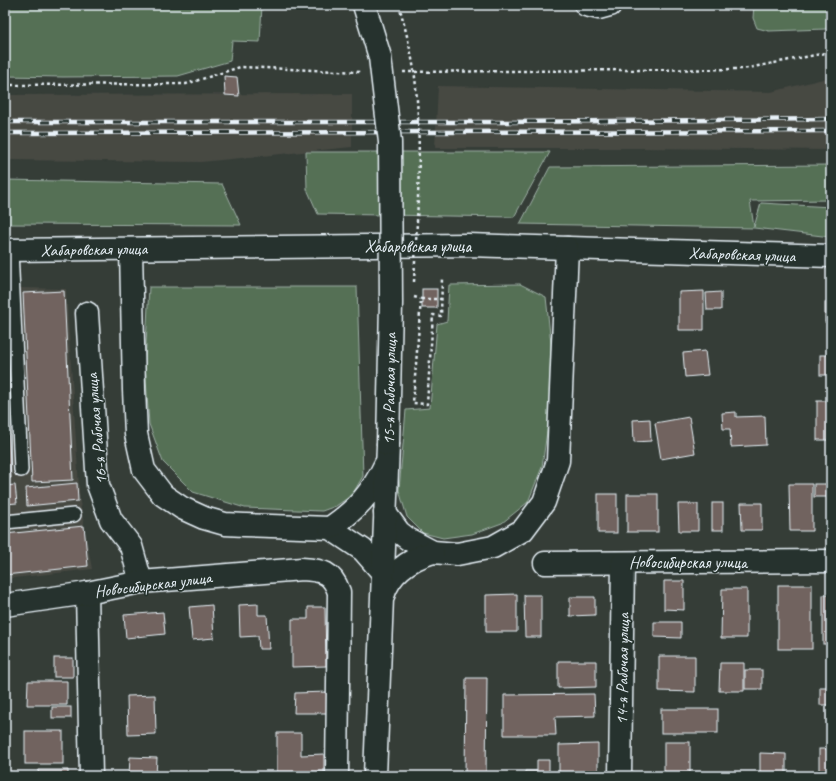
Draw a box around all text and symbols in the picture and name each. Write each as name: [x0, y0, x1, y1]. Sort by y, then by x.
street label: Хабаровская улица: [365, 236, 472, 257]
street label: Хабаровская улица: [41, 238, 149, 261]
street label: Хабаровская улица: [688, 242, 797, 267]
street label: 15-я Рабочая улица: [378, 332, 401, 445]
street label: 16-я Рабочая улица: [81, 371, 112, 486]
street label: Новосибирская улица: [629, 552, 749, 573]
street label: Новосибирская улица: [93, 567, 215, 602]
street label: 14-я Рабочая улица: [611, 612, 634, 725]

